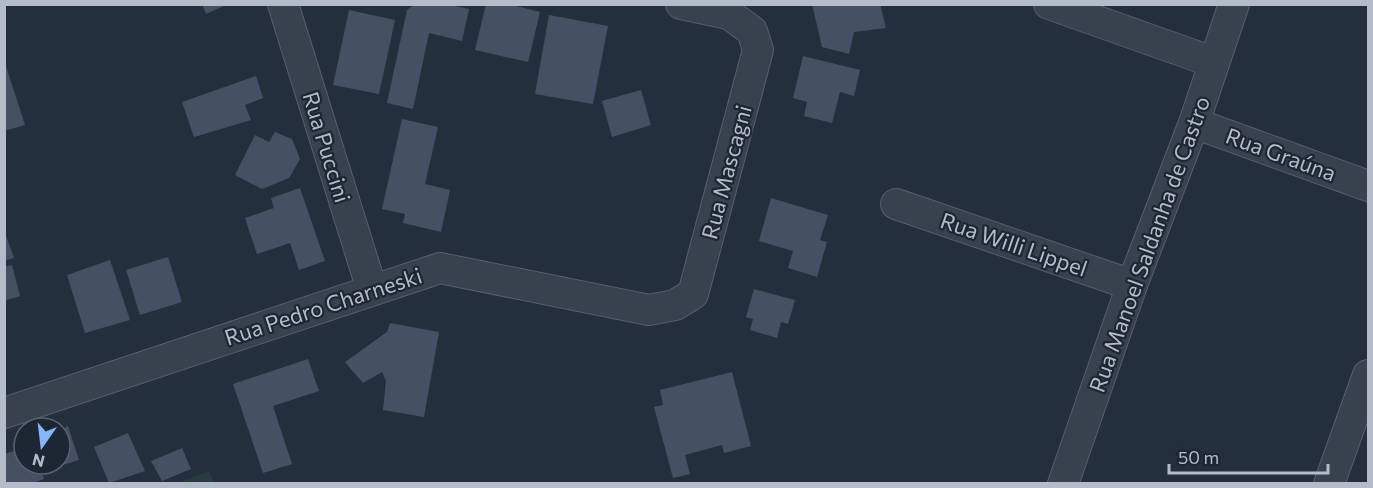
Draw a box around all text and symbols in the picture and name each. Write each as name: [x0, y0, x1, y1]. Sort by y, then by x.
street label: Rua Puccini: [297, 88, 357, 206]
street label: Rua Manoel Saldanha de Castro: [1083, 92, 1215, 396]
street label: Rua Mascagni: [695, 102, 757, 242]
street label: Rua Graúna: [1222, 122, 1340, 186]
street label: Rua Willi Lippel: [937, 206, 1091, 282]
street label: Rua Pedro Charneski: [221, 261, 425, 351]
north arrow: [12, 416, 72, 476]
scale bar: [1169, 437, 1328, 475]
text: 50 m: [1178, 446, 1219, 468]
text: N: [30, 450, 46, 472]

